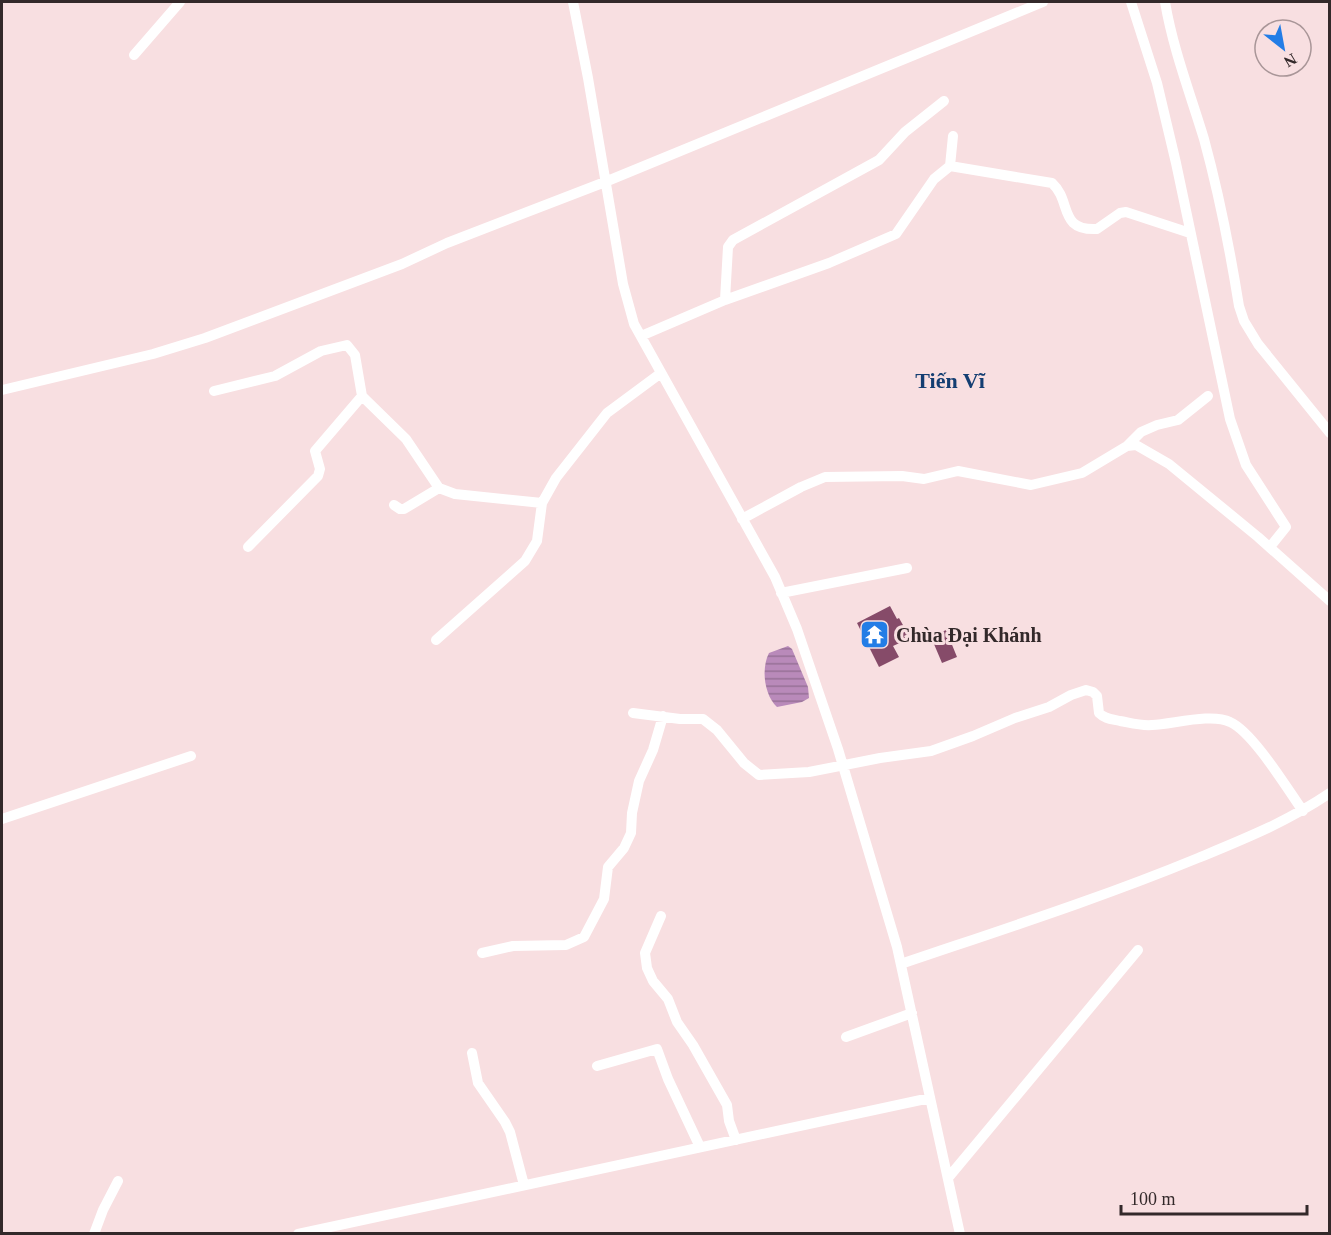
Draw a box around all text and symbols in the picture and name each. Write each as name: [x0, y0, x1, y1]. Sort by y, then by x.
north arrow: [1253, 18, 1313, 78]
text: N: [1281, 50, 1300, 71]
district label: Tiến Vĩ: [915, 368, 986, 393]
temple icon: Chùa Đại Khánh: [859, 619, 891, 651]
place label: Chùa Đại Khánh: [896, 624, 1042, 647]
scale bar: [1121, 1178, 1307, 1216]
text: 100 m: [1130, 1189, 1176, 1209]

